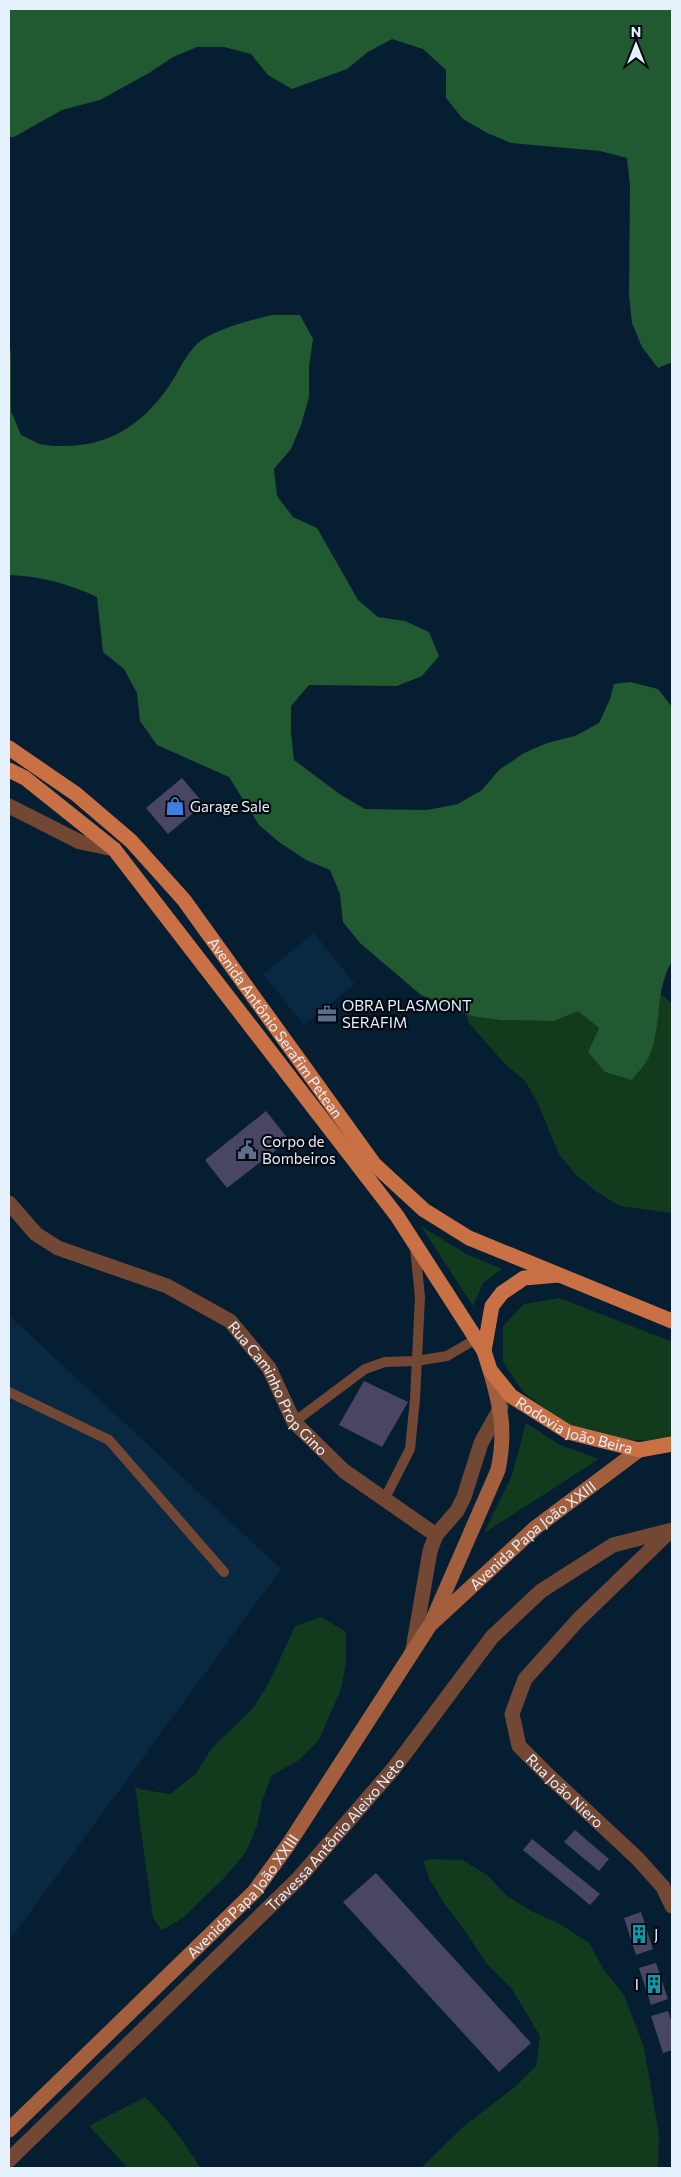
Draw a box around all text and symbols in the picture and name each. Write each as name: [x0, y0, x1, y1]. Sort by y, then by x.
north arrow: [611, 20, 661, 70]
text: N: [631, 23, 641, 40]
shop icon: Garage Sale: [164, 795, 186, 817]
place label: Garage Sale: [190, 797, 270, 815]
street label: Avenida Antônio Serafim Petean: [205, 933, 347, 1122]
place label: OBRA PLASMONT SERAFIM: [342, 996, 472, 1031]
office icon: OBRA PLASMONT SERAFIM: [316, 1003, 338, 1025]
place label: Corpo de Bombeiros: [262, 1132, 336, 1167]
public building icon: Corpo de Bombeiros: [236, 1139, 258, 1161]
street label: Rua Caminho Prop Gino: [225, 1317, 331, 1459]
street label: Rodovia João Beira: [513, 1392, 635, 1457]
street label: Avenida Papa João XXIII: [466, 1477, 599, 1593]
street label: Rua João Niero: [523, 1750, 607, 1831]
street label: Travessa Antônio Aleixo Neto: [262, 1754, 408, 1915]
street label: Avenida Papa João XXIII: [183, 1831, 302, 1962]
building icon: J: [628, 1923, 650, 1945]
place label: J: [654, 1925, 658, 1943]
building icon: I: [643, 1973, 665, 1995]
place label: I: [635, 1975, 639, 1993]

